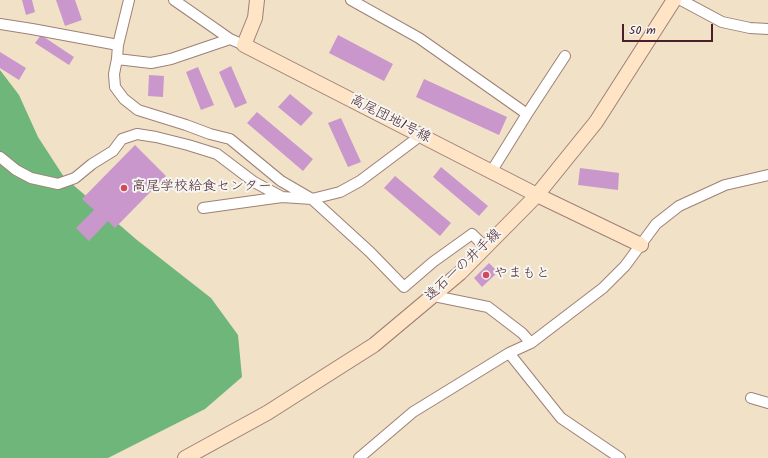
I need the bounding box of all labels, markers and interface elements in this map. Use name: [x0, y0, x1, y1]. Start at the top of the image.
scale bar: [624, 16, 715, 42]
text: 50 m: [629, 21, 656, 40]
street label: 高尾団地1号線: [347, 92, 433, 148]
place label: 高尾学校給食センター: [132, 180, 272, 196]
marker: 高尾学校給食センター: [119, 183, 129, 193]
street label: 遠石一の井手線: [422, 226, 506, 306]
place label: やまもと: [494, 267, 550, 283]
marker: やまもと: [481, 270, 491, 280]

